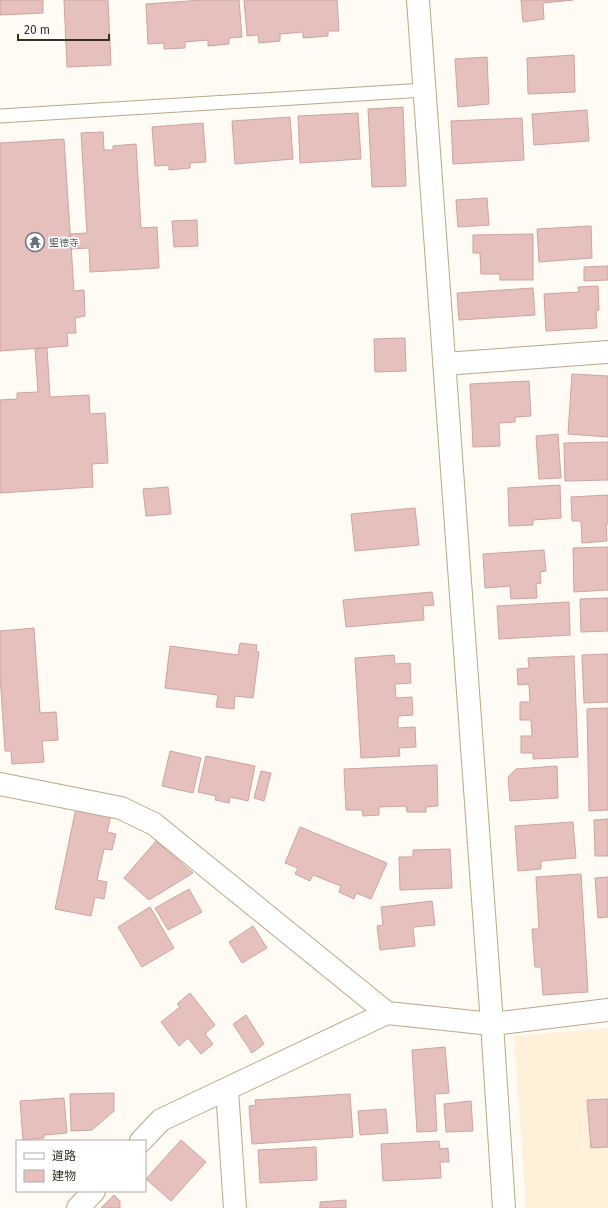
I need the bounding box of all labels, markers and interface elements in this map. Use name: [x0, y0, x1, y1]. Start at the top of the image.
scale bar: [18, 16, 109, 42]
text: 20 m: [24, 23, 50, 37]
temple icon: 聖徳寺: [24, 231, 46, 253]
place label: 聖徳寺: [49, 237, 79, 249]
legend: [16, 1140, 146, 1192]
text: 道路: [52, 1149, 76, 1163]
text: 建物: [52, 1169, 76, 1183]

